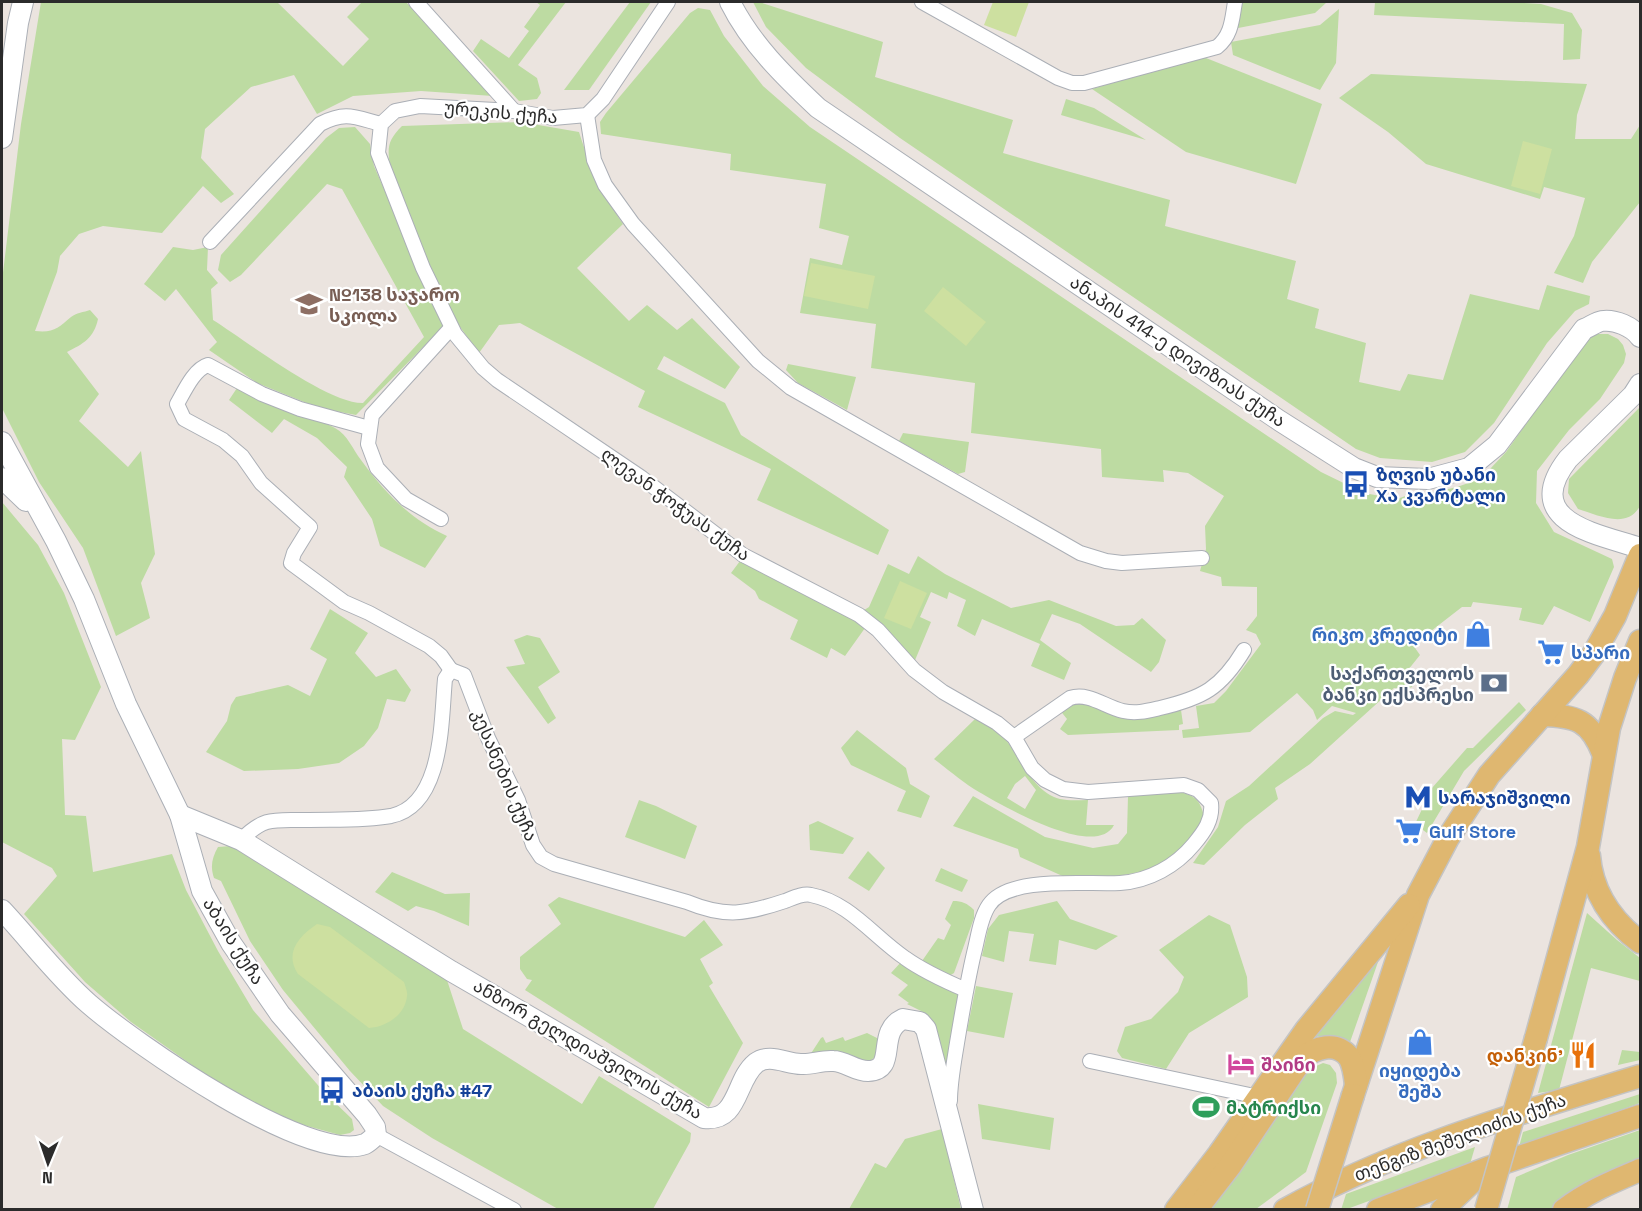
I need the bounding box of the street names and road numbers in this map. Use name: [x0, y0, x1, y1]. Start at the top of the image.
street label: ურეკის ქუჩა: [443, 96, 559, 128]
street label: ანაპის 414-ე დივიზიას ქუჩა: [1066, 270, 1290, 432]
street label: ლევან ჭოჭუას ქუჩა: [597, 442, 755, 566]
street label: კესანების ქუჩა: [467, 705, 543, 845]
street label: აბაის ქუჩა: [198, 893, 270, 989]
street label: ანზორ გელდიაშვილის ქუჩა: [469, 974, 707, 1124]
street label: თენგიზ შეშელიძის ქუჩა: [1351, 1088, 1569, 1186]

